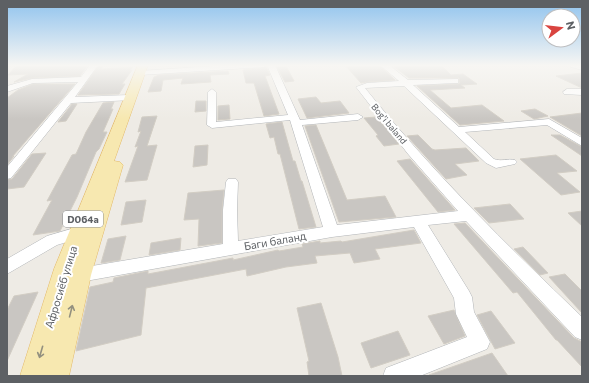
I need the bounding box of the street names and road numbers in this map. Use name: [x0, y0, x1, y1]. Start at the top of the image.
street label: Bog'i baland: [369, 101, 409, 146]
road number: D064a: [63, 211, 103, 227]
street label: Баги баланд: [243, 229, 308, 252]
street label: Афросиёб улица: [42, 244, 79, 330]

